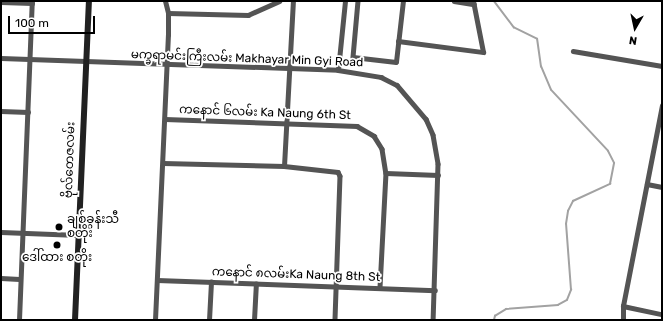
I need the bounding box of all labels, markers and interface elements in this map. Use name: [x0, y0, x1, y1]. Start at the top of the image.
scale bar: [10, 8, 97, 34]
north arrow: [615, 8, 655, 48]
text: 100 m: [15, 16, 49, 30]
text: N: [628, 33, 638, 47]
street label: မက္ခရာမင်းကြီးလမ်း Makhayar Min Gyi Road: [130, 48, 364, 70]
street label: ကနောင် ၆လမ်း Ka Naung 6th St: [179, 103, 351, 123]
street label: ဗိုလ်တေဇလမ်း: [61, 122, 79, 198]
place label: ချစ်ခွန်းသီ စတိုး: [67, 213, 119, 241]
marker: ချစ်ခွန်းသီ စတိုး: [54, 222, 64, 232]
marker: ဒေါ်ထား စတိုး: [52, 240, 62, 250]
place label: ဒေါ်ထား စတိုး: [22, 251, 92, 265]
street label: ကနောင် ၈လမ်းKa Naung 8th St: [212, 265, 380, 285]

